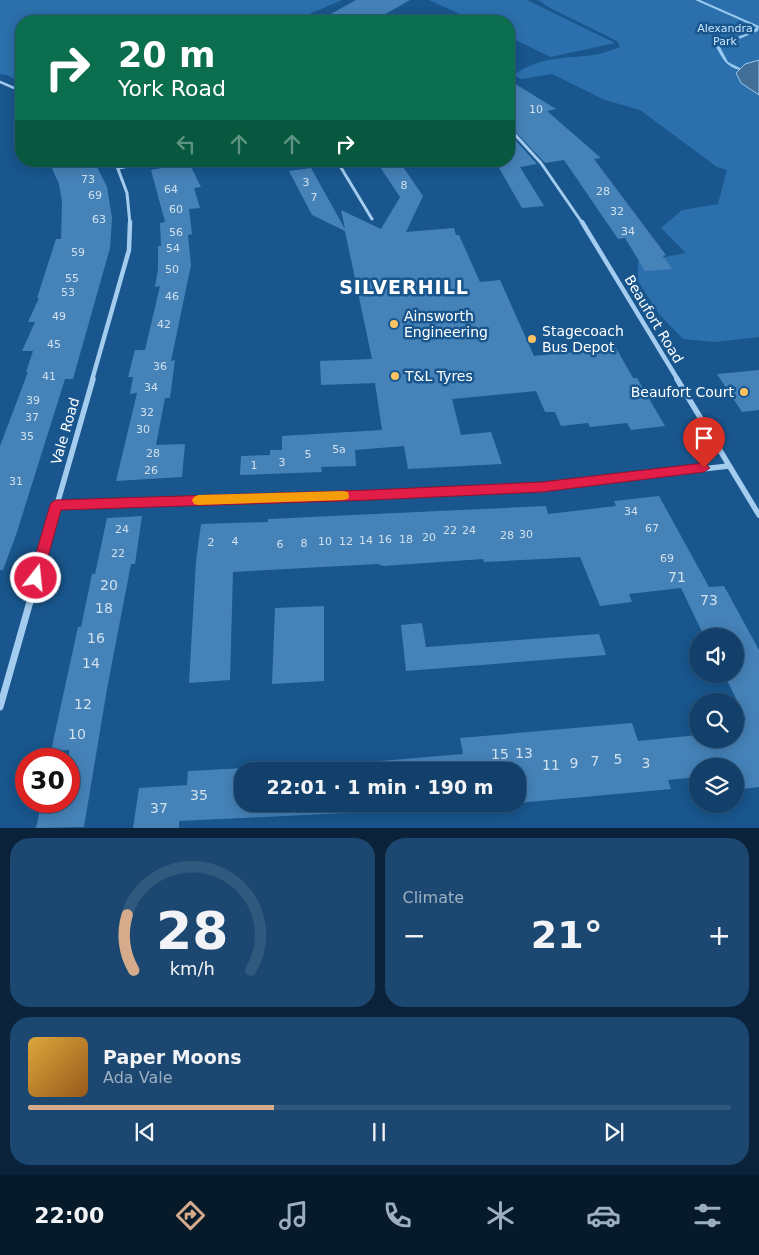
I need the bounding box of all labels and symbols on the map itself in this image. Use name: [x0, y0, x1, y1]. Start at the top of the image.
park label: Alexandra Park: [697, 22, 753, 48]
house number: 10: [529, 103, 543, 116]
house number: 73: [81, 173, 95, 186]
house number: 3: [303, 176, 310, 189]
house number: 8: [401, 179, 408, 192]
house number: 64: [164, 183, 178, 196]
house number: 28: [596, 185, 610, 198]
house number: 69: [88, 189, 102, 202]
house number: 7: [311, 191, 318, 204]
house number: 60: [169, 203, 183, 216]
house number: 32: [610, 205, 624, 218]
house number: 63: [92, 213, 106, 226]
house number: 34: [621, 225, 635, 238]
house number: 56: [169, 226, 183, 239]
house number: 54: [166, 242, 180, 255]
house number: 59: [71, 246, 85, 259]
house number: 50: [165, 263, 179, 276]
house number: 55: [65, 272, 79, 285]
street label: Beaufort Road: [621, 272, 687, 366]
district label: SILVERHILL: [339, 276, 469, 298]
house number: 53: [61, 286, 75, 299]
house number: 46: [165, 290, 179, 303]
place label: Ainsworth Engineering: [404, 308, 488, 340]
house number: 49: [52, 310, 66, 323]
house number: 42: [157, 318, 171, 331]
marker: Ainsworth Engineering: [388, 318, 400, 330]
place label: Stagecoach Bus Depot: [542, 323, 624, 355]
marker: Stagecoach Bus Depot: [526, 333, 538, 345]
house number: 45: [47, 338, 61, 351]
house number: 36: [153, 360, 167, 373]
place label: T&L Tyres: [404, 368, 473, 384]
house number: 41: [42, 370, 56, 383]
marker: T&L Tyres: [389, 370, 401, 382]
house number: 34: [144, 381, 158, 394]
place label: Beaufort Court: [631, 384, 735, 400]
marker: Beaufort Court: [738, 386, 750, 398]
house number: 39: [26, 394, 40, 407]
street label: Vale Road: [48, 396, 82, 466]
house number: 32: [140, 406, 154, 419]
house number: 37: [25, 411, 39, 424]
pin: [683, 417, 725, 468]
house number: 30: [136, 423, 150, 436]
house number: 35: [20, 430, 34, 443]
house number: 5a: [332, 443, 346, 456]
house number: 28: [146, 447, 160, 460]
house number: 5: [305, 448, 312, 461]
house number: 3: [279, 456, 286, 469]
house number: 1: [251, 459, 258, 472]
house number: 26: [144, 464, 158, 477]
house number: 31: [9, 475, 23, 488]
house number: 34: [624, 505, 638, 518]
house number: 67: [645, 522, 659, 535]
house number: 24: [115, 523, 129, 536]
house number: 22: [443, 524, 457, 537]
house number: 24: [462, 524, 476, 537]
house number: 30: [519, 528, 533, 541]
house number: 28: [500, 529, 514, 542]
house number: 20: [422, 531, 436, 544]
house number: 16: [378, 533, 392, 546]
house number: 18: [399, 533, 413, 546]
house number: 14: [359, 534, 373, 547]
house number: 4: [232, 535, 239, 548]
house number: 10: [318, 535, 332, 548]
house number: 12: [339, 535, 353, 548]
house number: 2: [208, 536, 215, 549]
house number: 8: [301, 537, 308, 550]
house number: 6: [277, 538, 284, 551]
house number: 22: [111, 547, 125, 560]
position arrow: [9, 551, 61, 603]
house number: 69: [660, 552, 674, 565]
house number: 71: [668, 569, 686, 585]
house number: 20: [100, 577, 118, 593]
house number: 73: [700, 592, 718, 608]
house number: 18: [95, 600, 113, 616]
house number: 16: [87, 630, 105, 646]
house number: 14: [82, 655, 100, 671]
house number: 12: [74, 696, 92, 712]
house number: 10: [68, 726, 86, 742]
house number: 13: [515, 745, 533, 761]
house number: 15: [491, 746, 509, 762]
speed limit sign: 30: [15, 748, 80, 813]
house number: 5: [614, 751, 622, 767]
house number: 7: [591, 753, 599, 769]
house number: 9: [570, 755, 578, 771]
house number: 3: [642, 755, 650, 771]
house number: 11: [542, 757, 560, 773]
house number: 35: [190, 787, 208, 803]
house number: 37: [150, 800, 168, 816]

